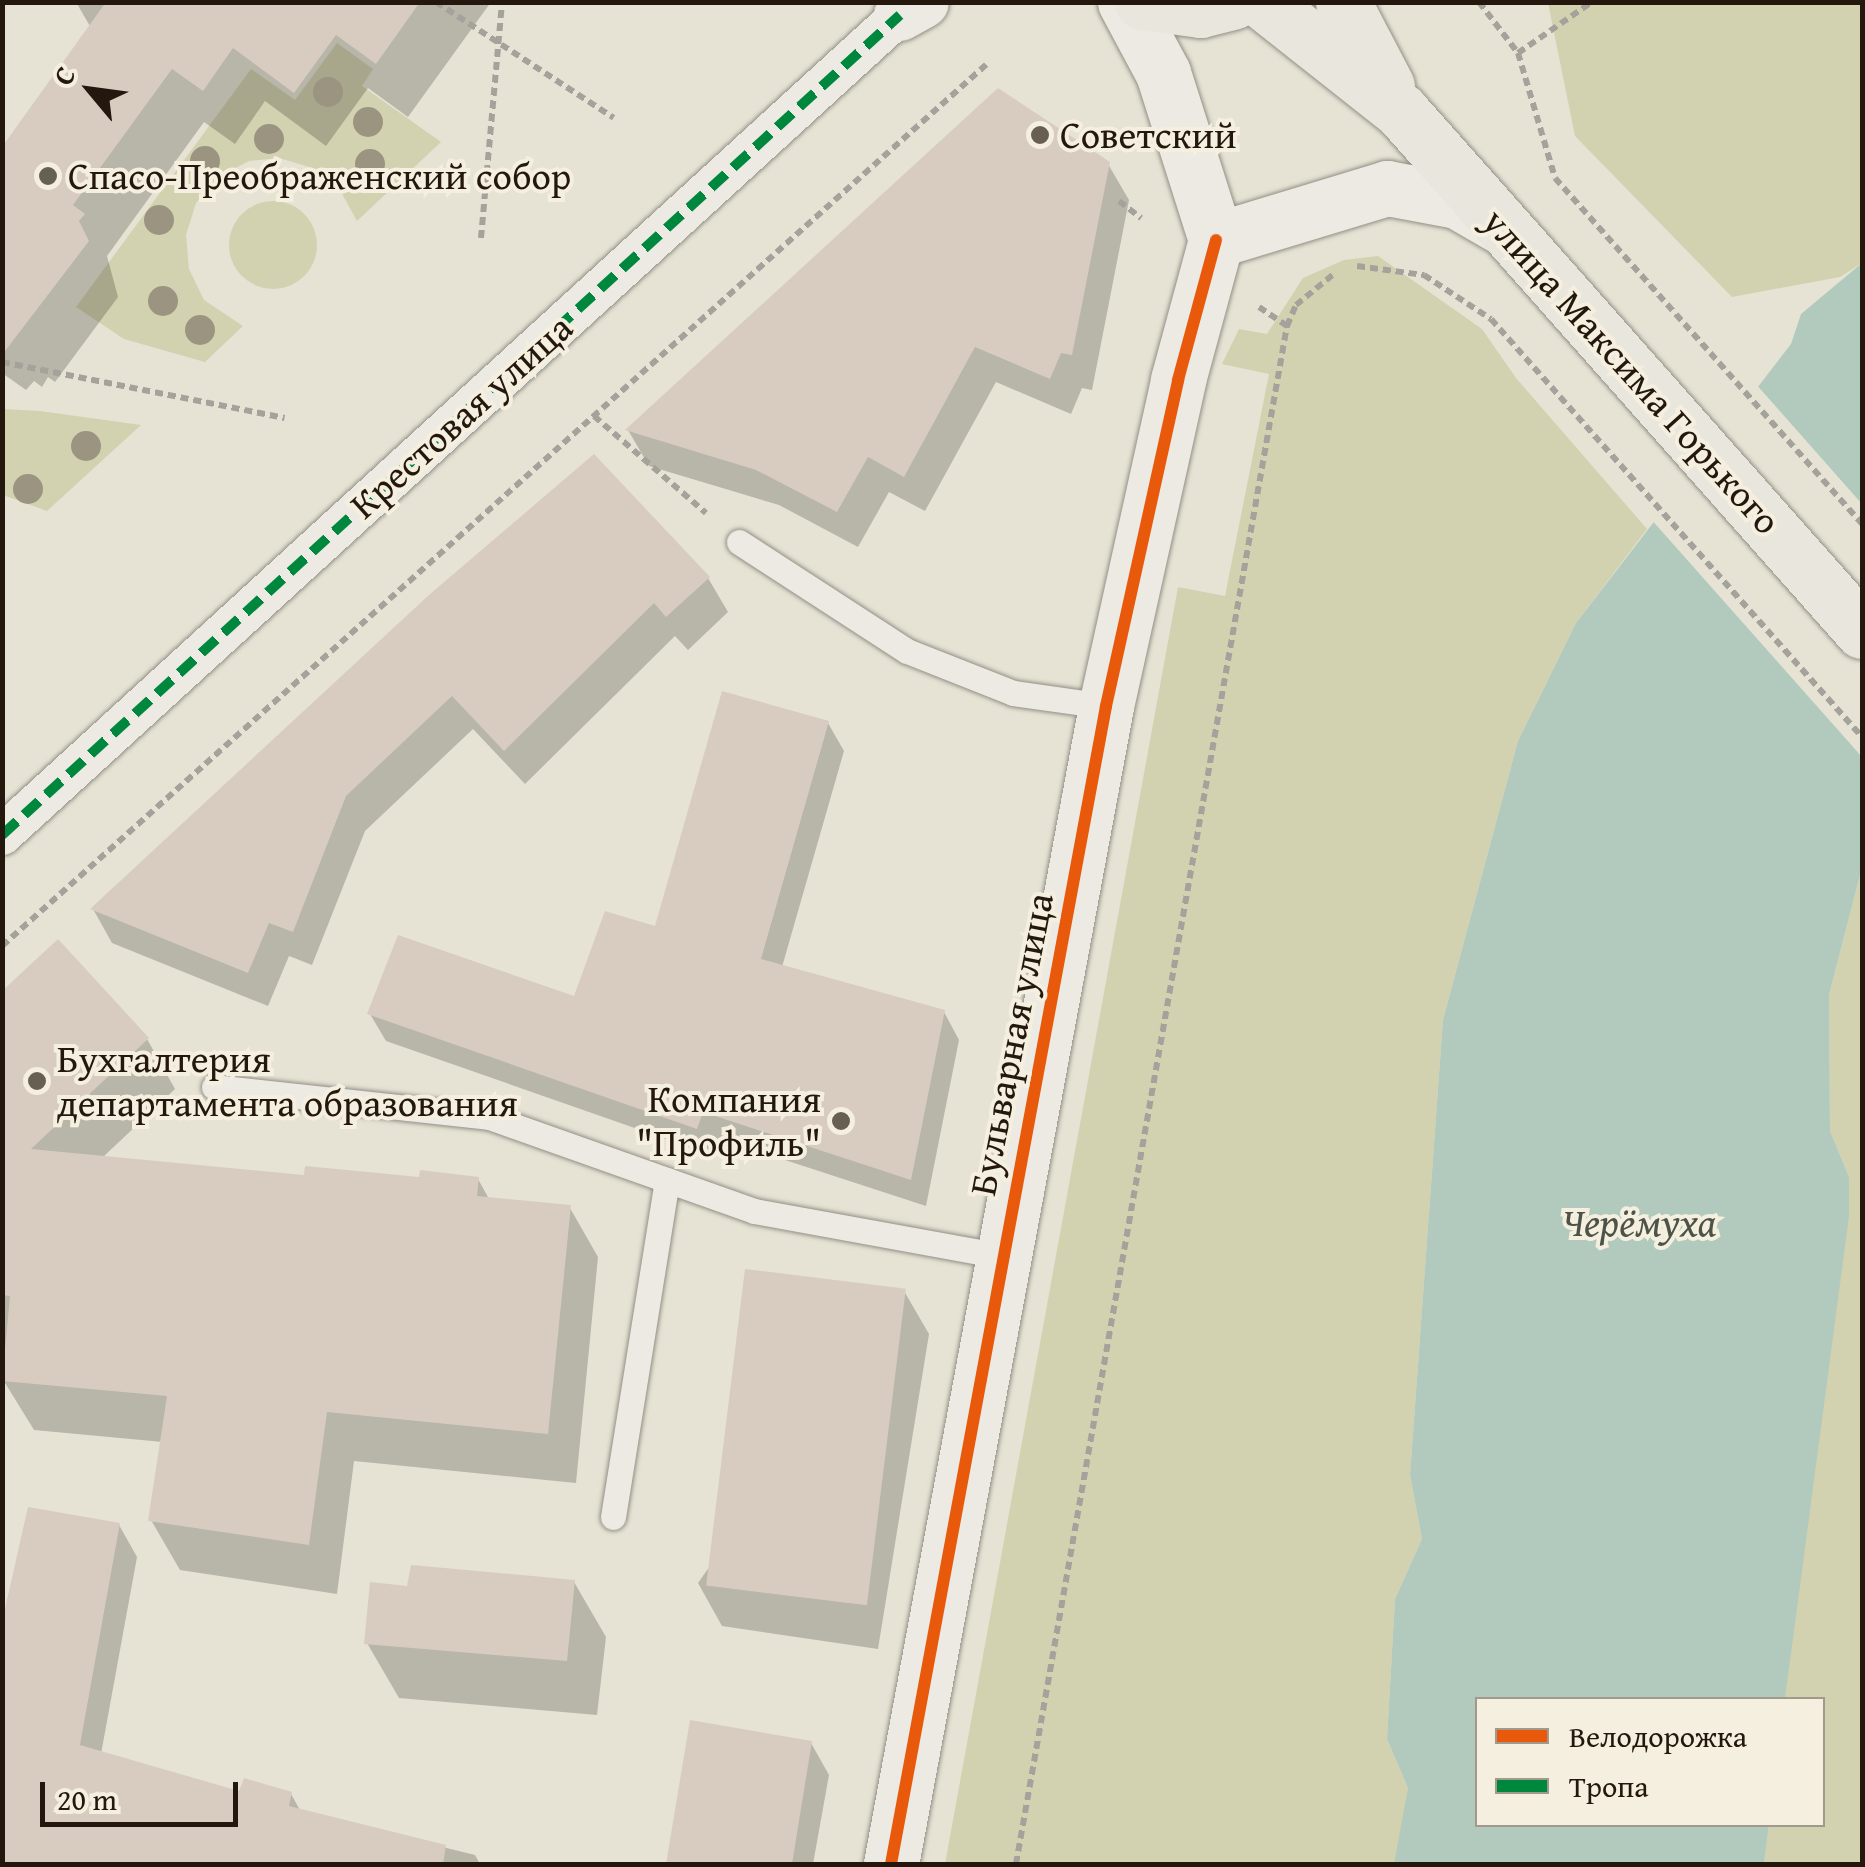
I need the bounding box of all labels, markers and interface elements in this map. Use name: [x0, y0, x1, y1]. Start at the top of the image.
north arrow: [40, 40, 140, 140]
text: С: [42, 58, 85, 92]
place label: Советский: [1060, 112, 1237, 158]
marker: Советский: [1029, 124, 1051, 146]
place label: Спасо-Преображенский собор: [68, 153, 571, 199]
marker: Спасо-Преображенский собор: [37, 165, 59, 187]
street label: улица Максима Горького: [1474, 199, 1790, 543]
street label: Крестовая улица: [341, 304, 581, 528]
street label: Бульварная улица: [959, 889, 1063, 1199]
place label: Бухгалтерия департамента образования: [57, 1036, 518, 1126]
marker: Бухгалтерия департамента образования: [26, 1070, 48, 1092]
place label: Компания "Профиль": [636, 1076, 821, 1166]
marker: Компания "Профиль": [830, 1110, 852, 1132]
water label: Черёмуха: [1562, 1198, 1716, 1246]
legend: [1475, 1697, 1825, 1827]
text: Велодорожка: [1569, 1714, 1747, 1758]
scale bar: [45, 1762, 242, 1824]
text: Тропа: [1569, 1764, 1649, 1808]
text: 20 m: [57, 1777, 117, 1821]

